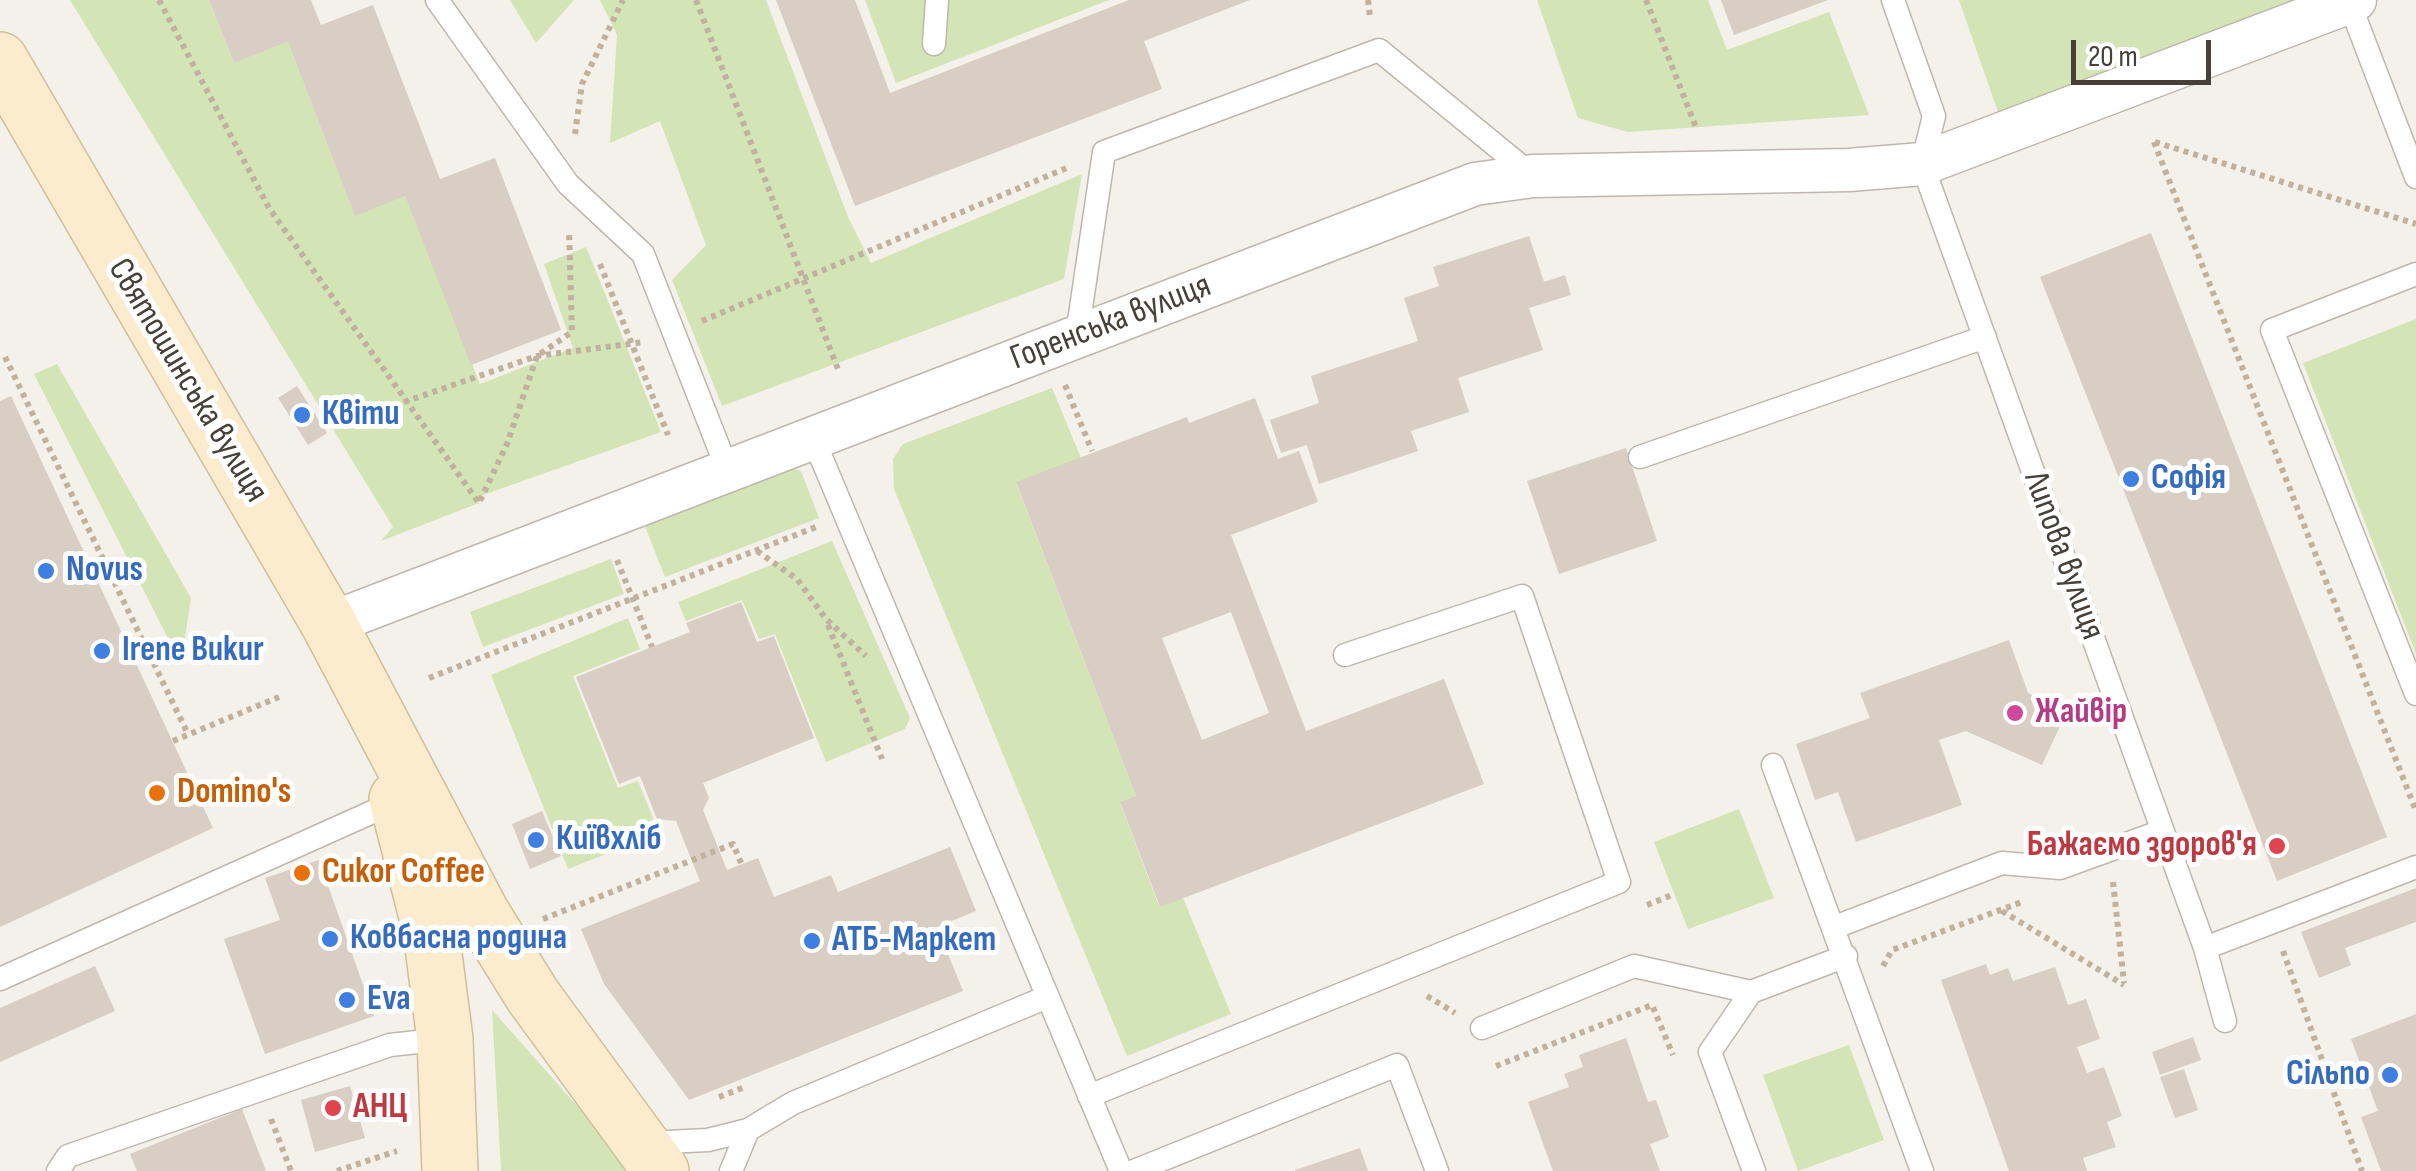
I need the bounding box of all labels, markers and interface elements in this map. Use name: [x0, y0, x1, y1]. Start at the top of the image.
scale bar: [2076, 20, 2216, 82]
text: 20 m: [2088, 39, 2138, 75]
street label: Святошинська вулиця: [98, 252, 276, 510]
street label: Горенська вулиця: [1005, 266, 1217, 380]
place label: Квіти: [322, 394, 400, 436]
marker: Квіти: [291, 404, 313, 426]
place label: Софія: [2151, 458, 2226, 500]
street label: Липова вулиця: [2013, 466, 2113, 646]
marker: Софія: [2120, 468, 2142, 490]
place label: Novus: [66, 550, 143, 592]
marker: Novus: [35, 560, 57, 582]
place label: Irene Bukur: [122, 630, 264, 672]
marker: Irene Bukur: [91, 640, 113, 662]
place label: Жайвір: [2035, 692, 2127, 734]
marker: Жайвір: [2004, 702, 2026, 724]
place label: Domino's: [177, 772, 291, 814]
marker: Domino's: [146, 782, 168, 804]
place label: Київхліб: [556, 819, 661, 861]
place label: Бажаємо здоров'я: [2027, 825, 2257, 867]
marker: Київхліб: [525, 829, 547, 851]
marker: Бажаємо здоров'я: [2266, 835, 2288, 857]
place label: Cukor Coffee: [322, 852, 485, 894]
marker: Cukor Coffee: [291, 862, 313, 884]
place label: Ковбасна родина: [350, 918, 567, 960]
place label: АТБ-Маркет: [832, 920, 996, 962]
marker: Ковбасна родина: [319, 928, 341, 950]
marker: АТБ-Маркет: [801, 930, 823, 952]
place label: Eva: [367, 979, 411, 1021]
marker: Eva: [336, 989, 358, 1011]
place label: Сільпо: [2286, 1054, 2370, 1096]
marker: Сільпо: [2379, 1064, 2401, 1086]
place label: АНЦ: [353, 1087, 407, 1129]
marker: АНЦ: [322, 1097, 344, 1119]

